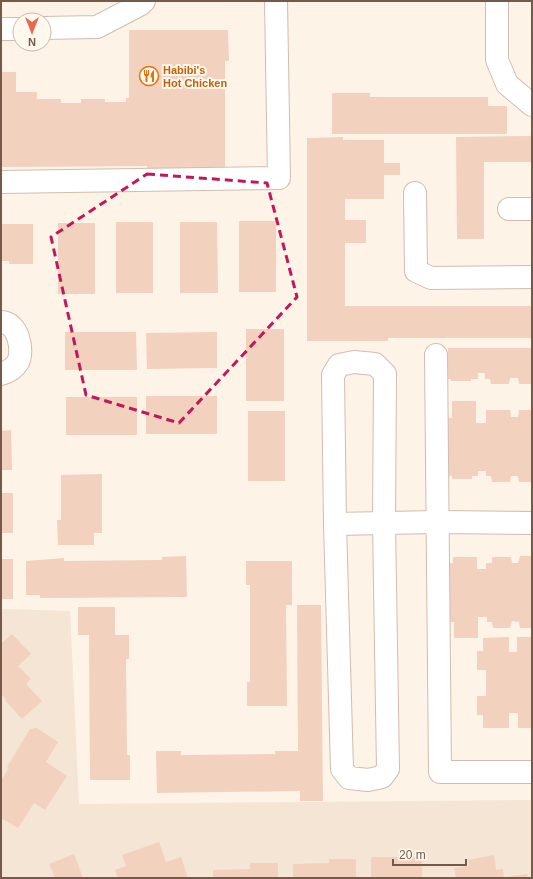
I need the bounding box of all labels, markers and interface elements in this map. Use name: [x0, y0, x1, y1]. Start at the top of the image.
north arrow: [12, 12, 52, 52]
text: N: [28, 36, 36, 48]
place label: Habibi's Hot Chicken: [163, 64, 227, 89]
restaurant icon: Habibi's Hot Chicken: [138, 65, 160, 87]
scale bar: [393, 841, 466, 867]
text: 20 m: [399, 848, 426, 862]

